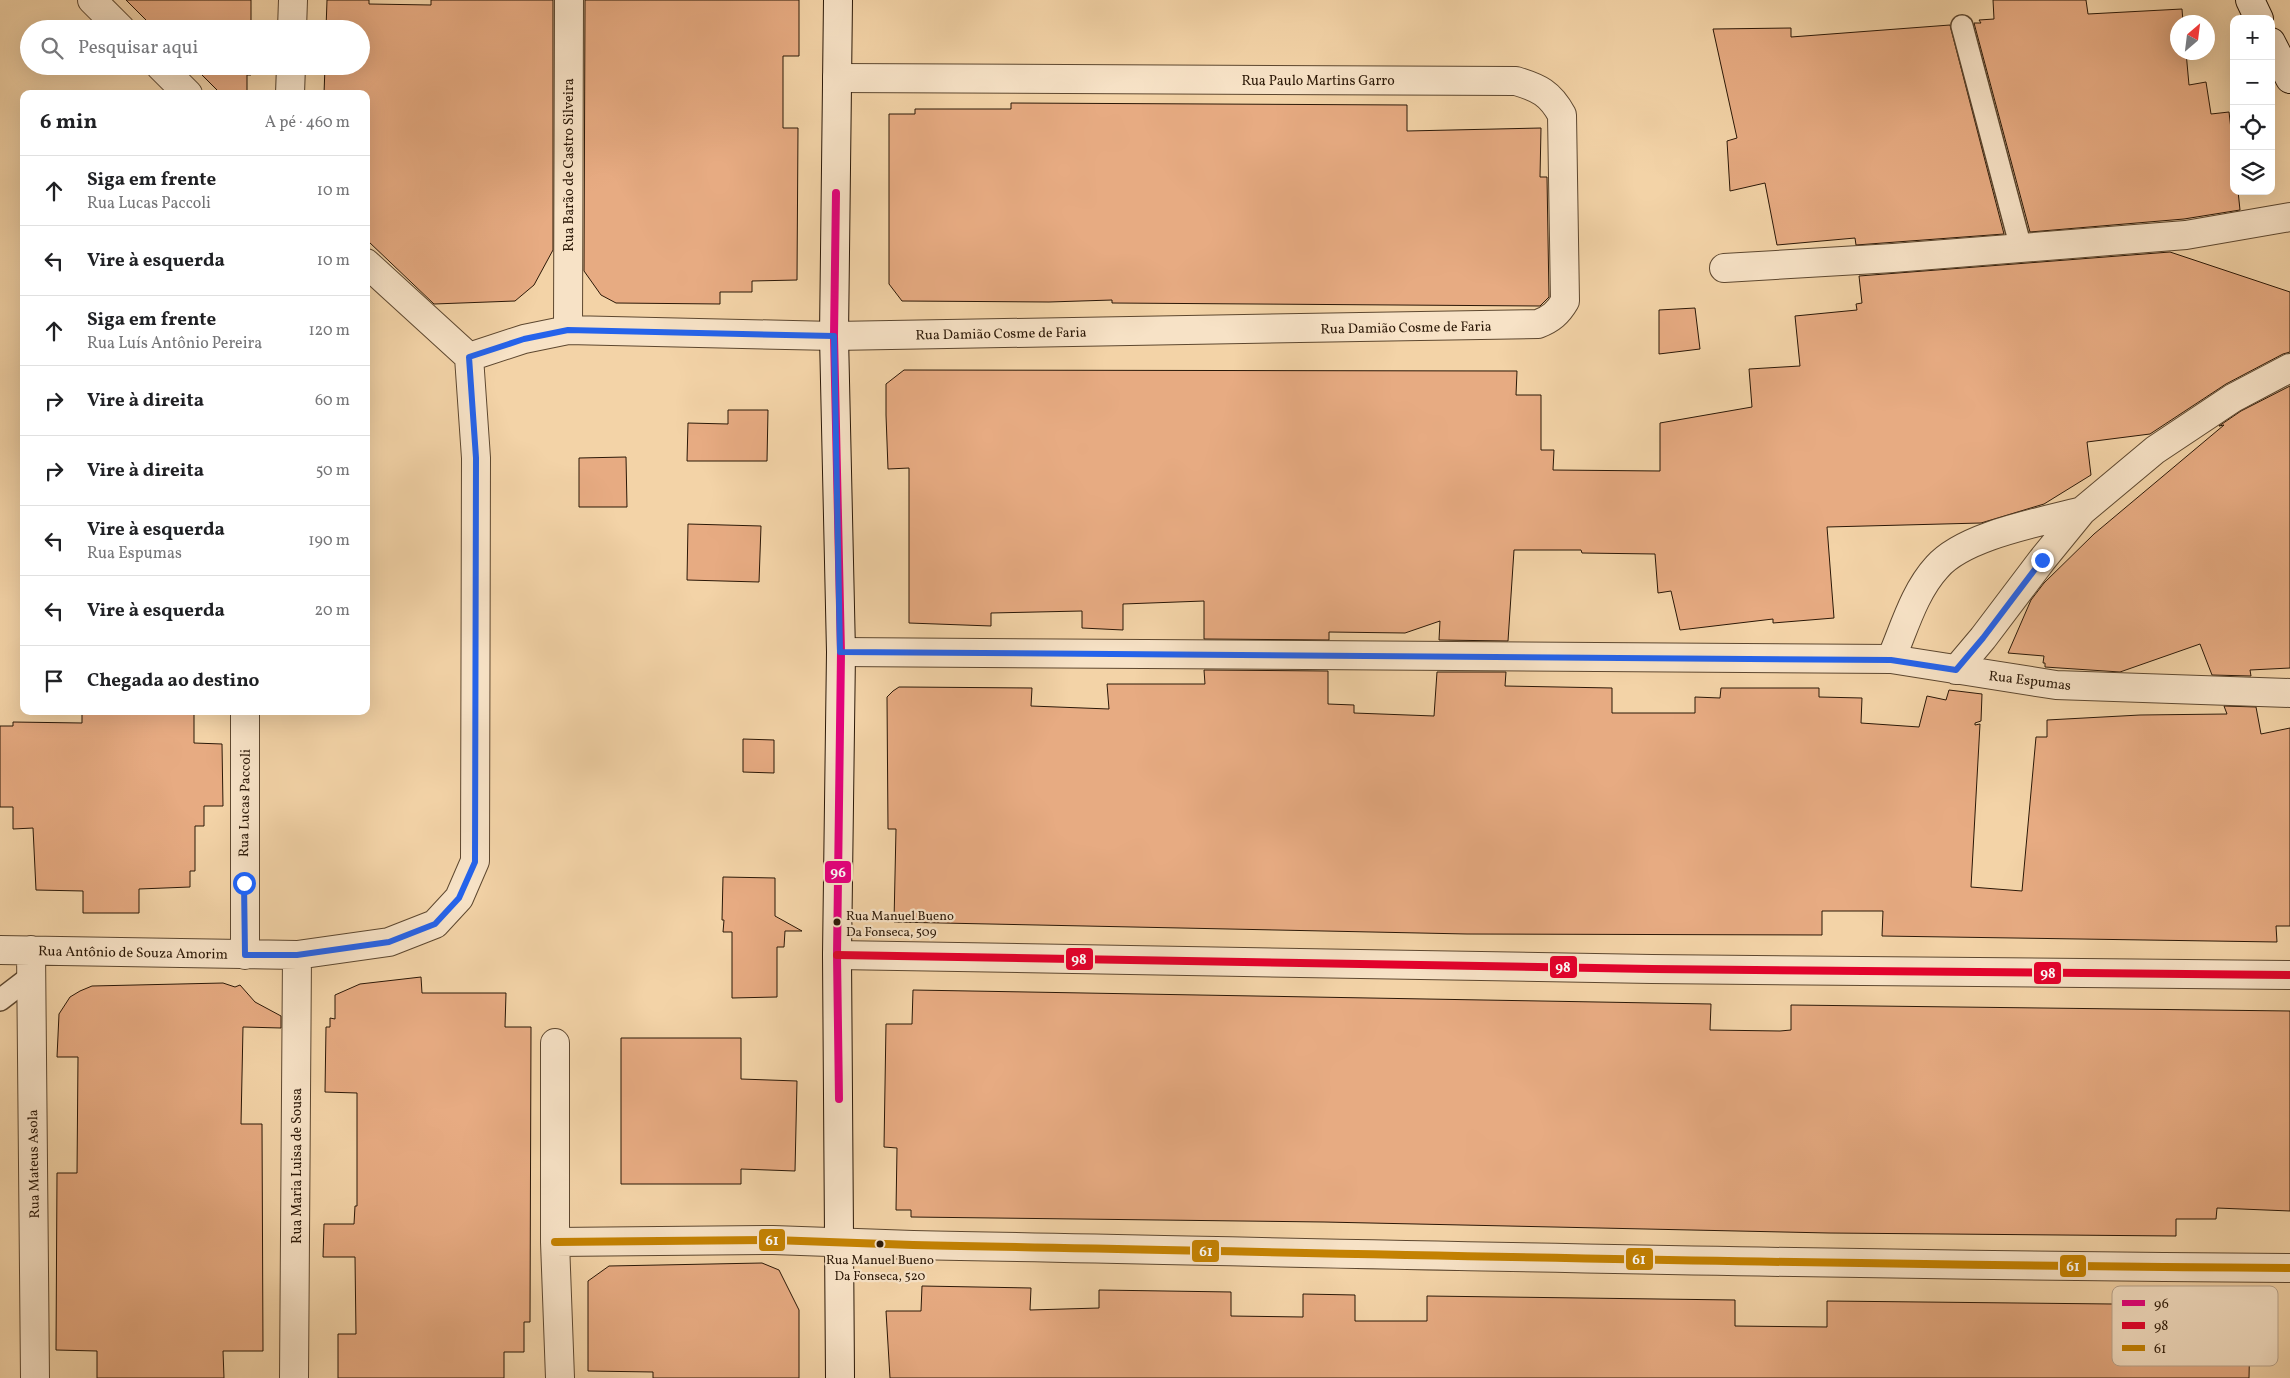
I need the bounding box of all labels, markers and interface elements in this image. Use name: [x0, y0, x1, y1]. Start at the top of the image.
north arrow: [2170, 15, 2215, 60]
map controls: [2230, 15, 2275, 195]
button: +: [2230, 15, 2275, 60]
search box: [20, 20, 370, 75]
icon: search: [38, 34, 66, 62]
text: Pesquisar aqui: [78, 35, 198, 61]
button: −: [2230, 60, 2275, 105]
street label: Rua Paulo Martins Garro: [1241, 72, 1395, 91]
street label: Rua Barão de Castro Silveira: [560, 78, 579, 252]
button: locate: [2230, 105, 2275, 150]
text: 6 min: [40, 108, 97, 137]
text: A pé · 460 m: [265, 112, 350, 134]
button: layers: [2230, 150, 2275, 195]
text: Siga em frente: [87, 167, 216, 193]
icon: ahead: [40, 177, 68, 205]
text: 10 m: [317, 180, 350, 202]
text: Rua Lucas Paccoli: [87, 193, 211, 215]
icon: left: [40, 247, 68, 275]
text: Vire à esquerda: [87, 248, 225, 274]
text: 10 m: [317, 250, 350, 272]
text: Siga em frente: [87, 307, 216, 333]
icon: ahead: [40, 317, 68, 345]
street label: Rua Damião Cosme de Faria: [1320, 318, 1492, 339]
text: 120 m: [308, 320, 350, 342]
street label: Rua Damião Cosme de Faria: [915, 324, 1087, 345]
text: Rua Luís Antônio Pereira: [87, 333, 262, 355]
icon: right: [40, 387, 68, 415]
text: Vire à direita: [87, 388, 204, 414]
text: 60 m: [315, 390, 350, 412]
icon: right: [40, 457, 68, 485]
text: Vire à direita: [87, 458, 204, 484]
text: 50 m: [316, 460, 350, 482]
text: Vire à esquerda: [87, 517, 225, 543]
icon: left: [40, 527, 68, 555]
text: 190 m: [308, 530, 350, 552]
text: Rua Espumas: [87, 543, 182, 565]
route end: [2031, 549, 2054, 572]
icon: left: [40, 597, 68, 625]
text: Vire à esquerda: [87, 598, 225, 624]
text: 20 m: [315, 600, 350, 622]
icon: arrive: [40, 667, 68, 695]
street label: Rua Espumas: [1988, 667, 2072, 696]
text: Chegada ao destino: [87, 668, 259, 694]
street label: Rua Lucas Paccoli: [235, 749, 256, 857]
line badge: 96: [824, 860, 852, 884]
text: 96: [830, 864, 846, 883]
route start: [233, 872, 256, 895]
place label: Rua Manuel Bueno Da Fonseca, 509: [846, 908, 954, 942]
marker: Rua Manuel Bueno Da Fonseca, 509: [832, 917, 842, 927]
street label: Rua Antônio de Souza Amorim: [38, 942, 228, 965]
line badge: 98: [1065, 947, 1094, 971]
text: 98: [1071, 951, 1087, 970]
line badge: 98: [1549, 955, 1578, 979]
text: 98: [1555, 959, 1571, 978]
line badge: 98: [2033, 961, 2062, 985]
text: 98: [2040, 965, 2056, 984]
street label: Rua Maria Luisa de Sousa: [288, 1088, 307, 1244]
street label: Rua Mateus Asola: [24, 1109, 45, 1219]
line badge: 61: [758, 1228, 786, 1252]
text: 61: [765, 1232, 779, 1251]
marker: Rua Manuel Bueno Da Fonseca, 520: [875, 1239, 885, 1249]
line badge: 61: [1191, 1239, 1220, 1263]
text: 61: [1199, 1243, 1213, 1262]
line badge: 61: [1625, 1247, 1654, 1271]
text: 61: [1632, 1251, 1646, 1270]
place label: Rua Manuel Bueno Da Fonseca, 520: [826, 1252, 934, 1286]
line badge: 61: [2059, 1254, 2087, 1278]
text: 61: [2066, 1258, 2080, 1277]
legend: [2112, 1286, 2278, 1366]
text: 96: [2154, 1295, 2169, 1314]
text: 98: [2154, 1317, 2168, 1336]
text: 61: [2154, 1340, 2167, 1359]

